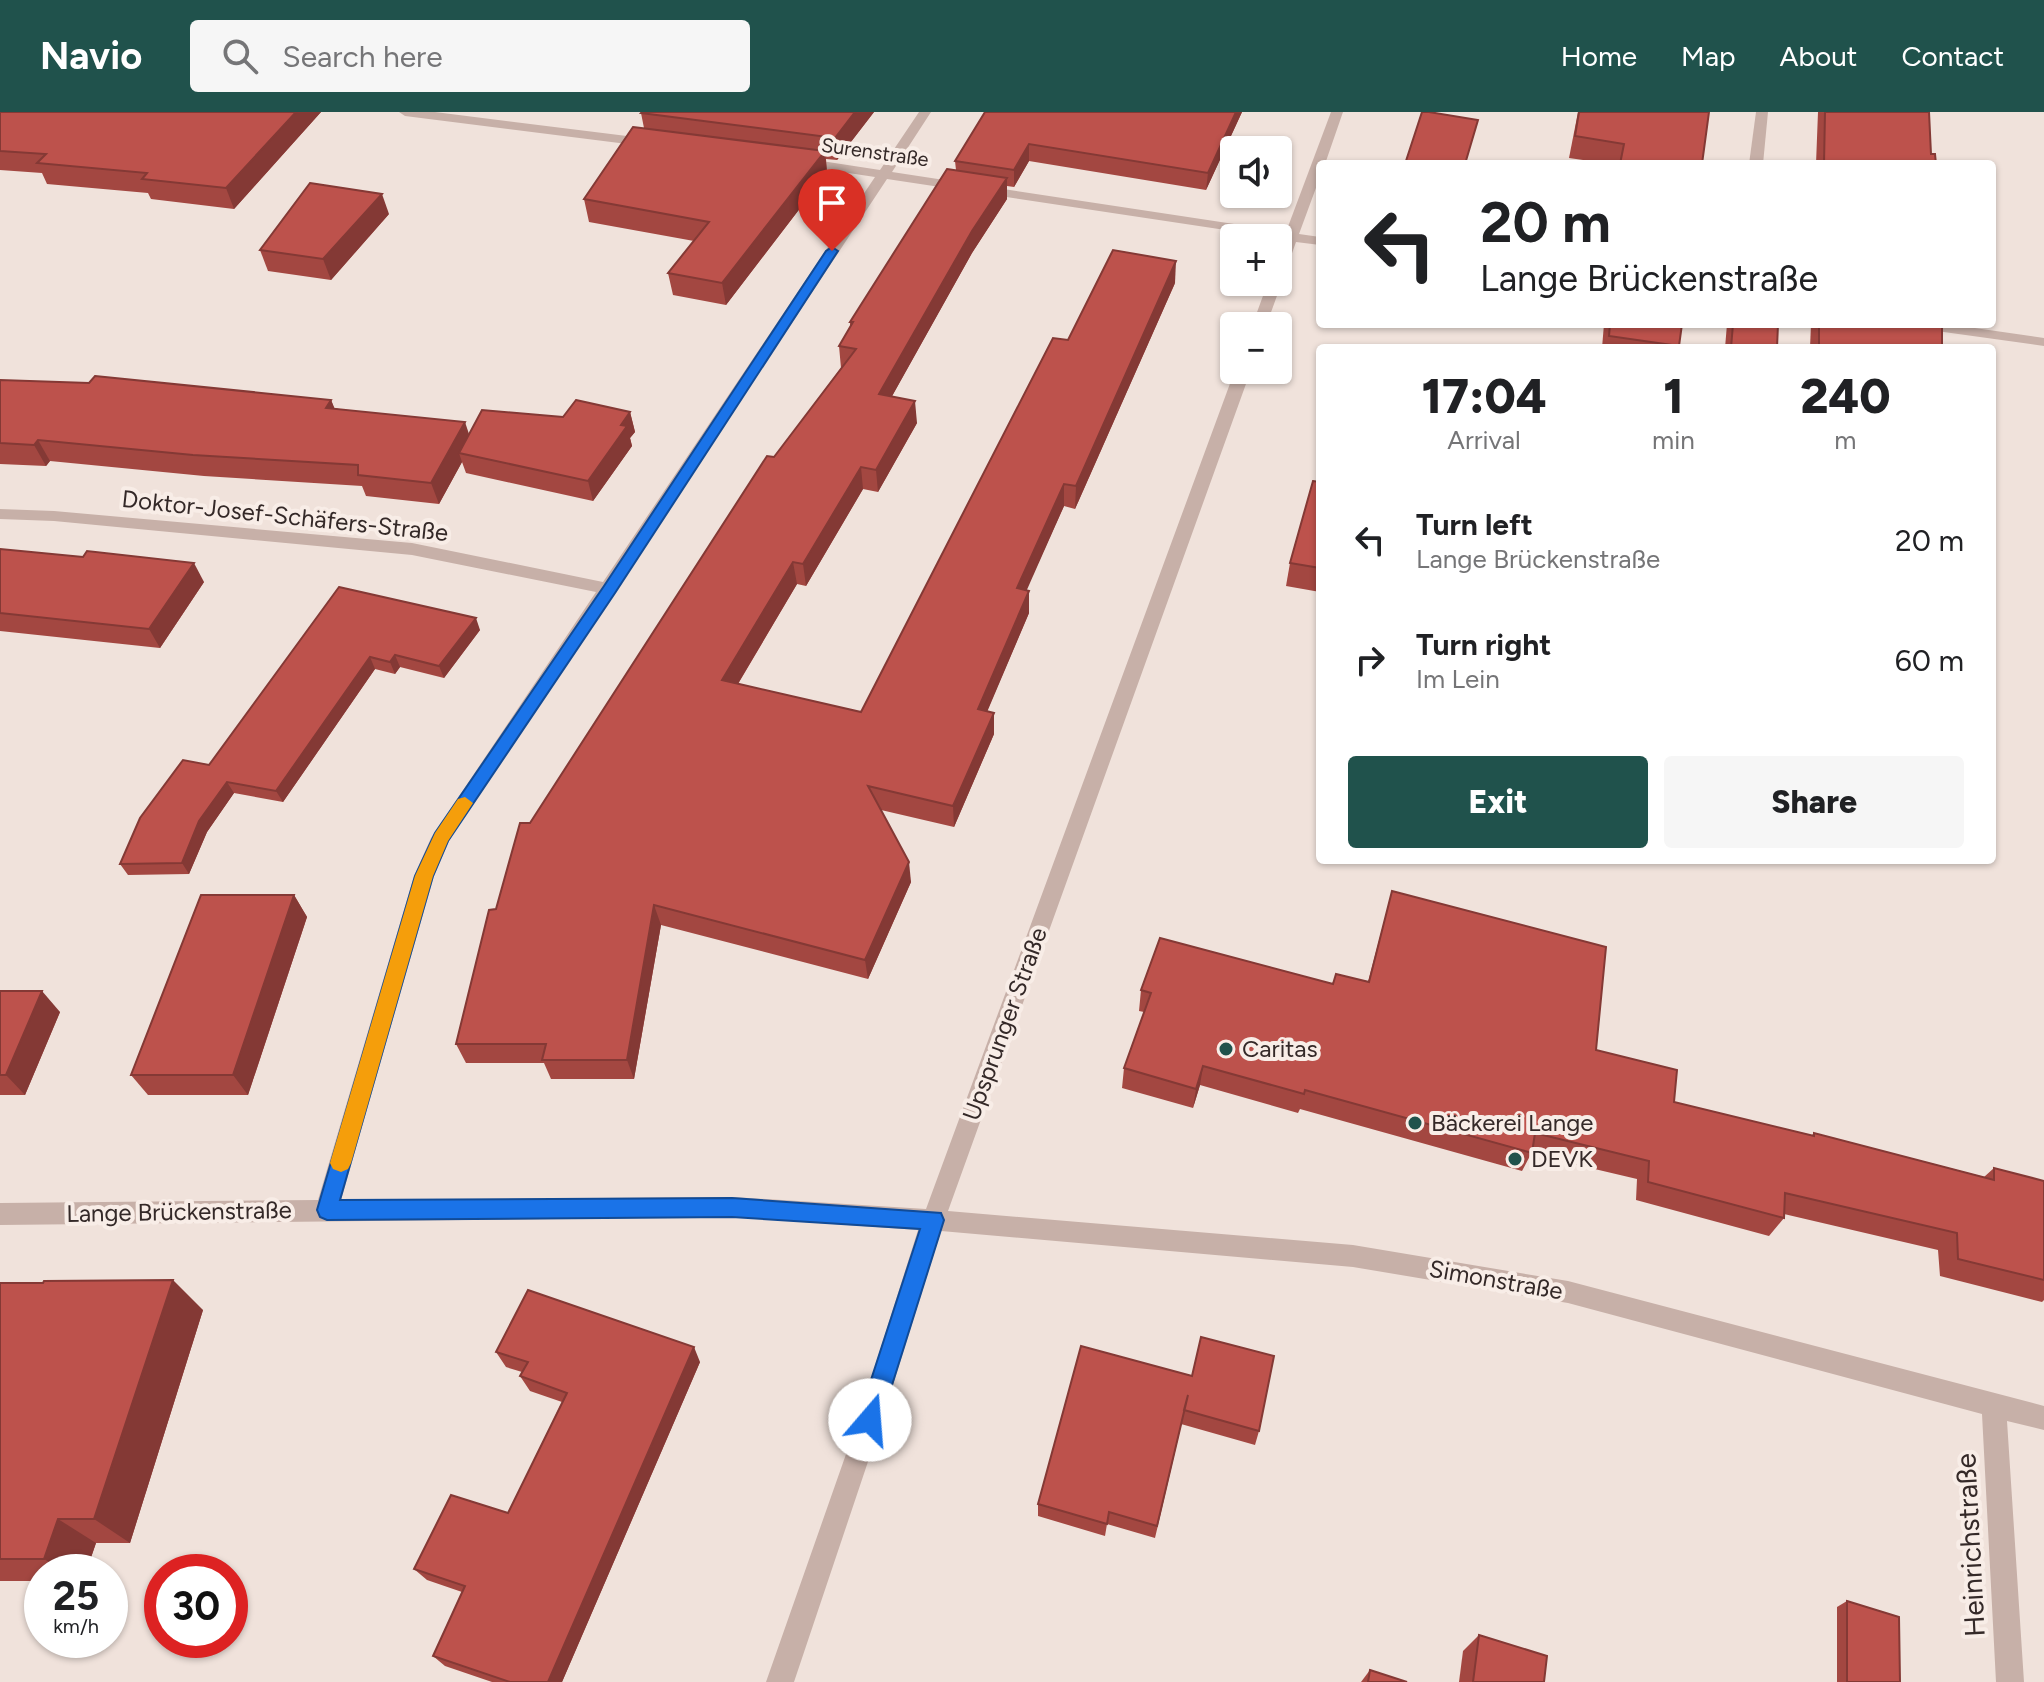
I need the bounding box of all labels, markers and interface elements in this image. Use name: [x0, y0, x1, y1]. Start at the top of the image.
search box: [190, 20, 750, 92]
text: Navio: [40, 33, 142, 79]
icon: search: [218, 34, 262, 78]
text: Search here: [282, 38, 443, 75]
text: Home: [1561, 39, 1637, 73]
text: Map: [1681, 39, 1736, 73]
text: About: [1780, 39, 1857, 73]
text: Contact: [1901, 39, 2004, 73]
street label: Surenstraße: [820, 133, 930, 171]
map controls: [1220, 136, 1292, 384]
button: sound: [1220, 136, 1292, 208]
pin: [798, 169, 866, 251]
icon: arrive: [810, 181, 854, 225]
text: 20 m: [1480, 189, 1611, 256]
icon: left: [1348, 192, 1452, 296]
button: +: [1220, 224, 1292, 296]
text: Lange Brückenstraße: [1480, 257, 1818, 300]
button: −: [1220, 312, 1292, 384]
text: 17:04: [1422, 367, 1547, 425]
text: 1: [1663, 367, 1684, 425]
text: 240: [1800, 367, 1890, 425]
text: Arrival: [1447, 424, 1521, 456]
text: min: [1652, 424, 1695, 456]
text: m: [1834, 424, 1856, 456]
street label: Doktor-Josef-Schäfers-Straße: [120, 484, 450, 547]
text: Turn left: [1416, 506, 1533, 543]
icon: left: [1348, 518, 1392, 562]
text: 20 m: [1895, 522, 1964, 559]
text: Lange Brückenstraße: [1416, 543, 1660, 575]
text: Turn right: [1416, 626, 1551, 663]
icon: right: [1348, 638, 1392, 682]
text: 60 m: [1895, 642, 1964, 679]
text: Im Lein: [1416, 663, 1500, 695]
button: Exit: [1348, 756, 1648, 848]
button: Share: [1664, 756, 1964, 848]
street label: Upsprunger Straße: [956, 923, 1053, 1124]
place label: Caritas: [1242, 1034, 1318, 1063]
marker: Caritas: [1217, 1040, 1235, 1058]
place label: Bäckerei Lange: [1431, 1108, 1593, 1137]
marker: Bäckerei Lange: [1406, 1114, 1424, 1132]
place label: DEVK: [1531, 1144, 1593, 1173]
marker: DEVK: [1506, 1150, 1524, 1168]
street label: Lange Brückenstraße: [66, 1195, 292, 1228]
street label: Simonstraße: [1427, 1253, 1565, 1306]
position arrow: [828, 1378, 912, 1462]
street label: Heinrichstraße: [1948, 1452, 1992, 1638]
speed limit sign: 30: [144, 1554, 248, 1658]
text: 25: [53, 1572, 99, 1620]
text: km/h: [53, 1614, 99, 1638]

